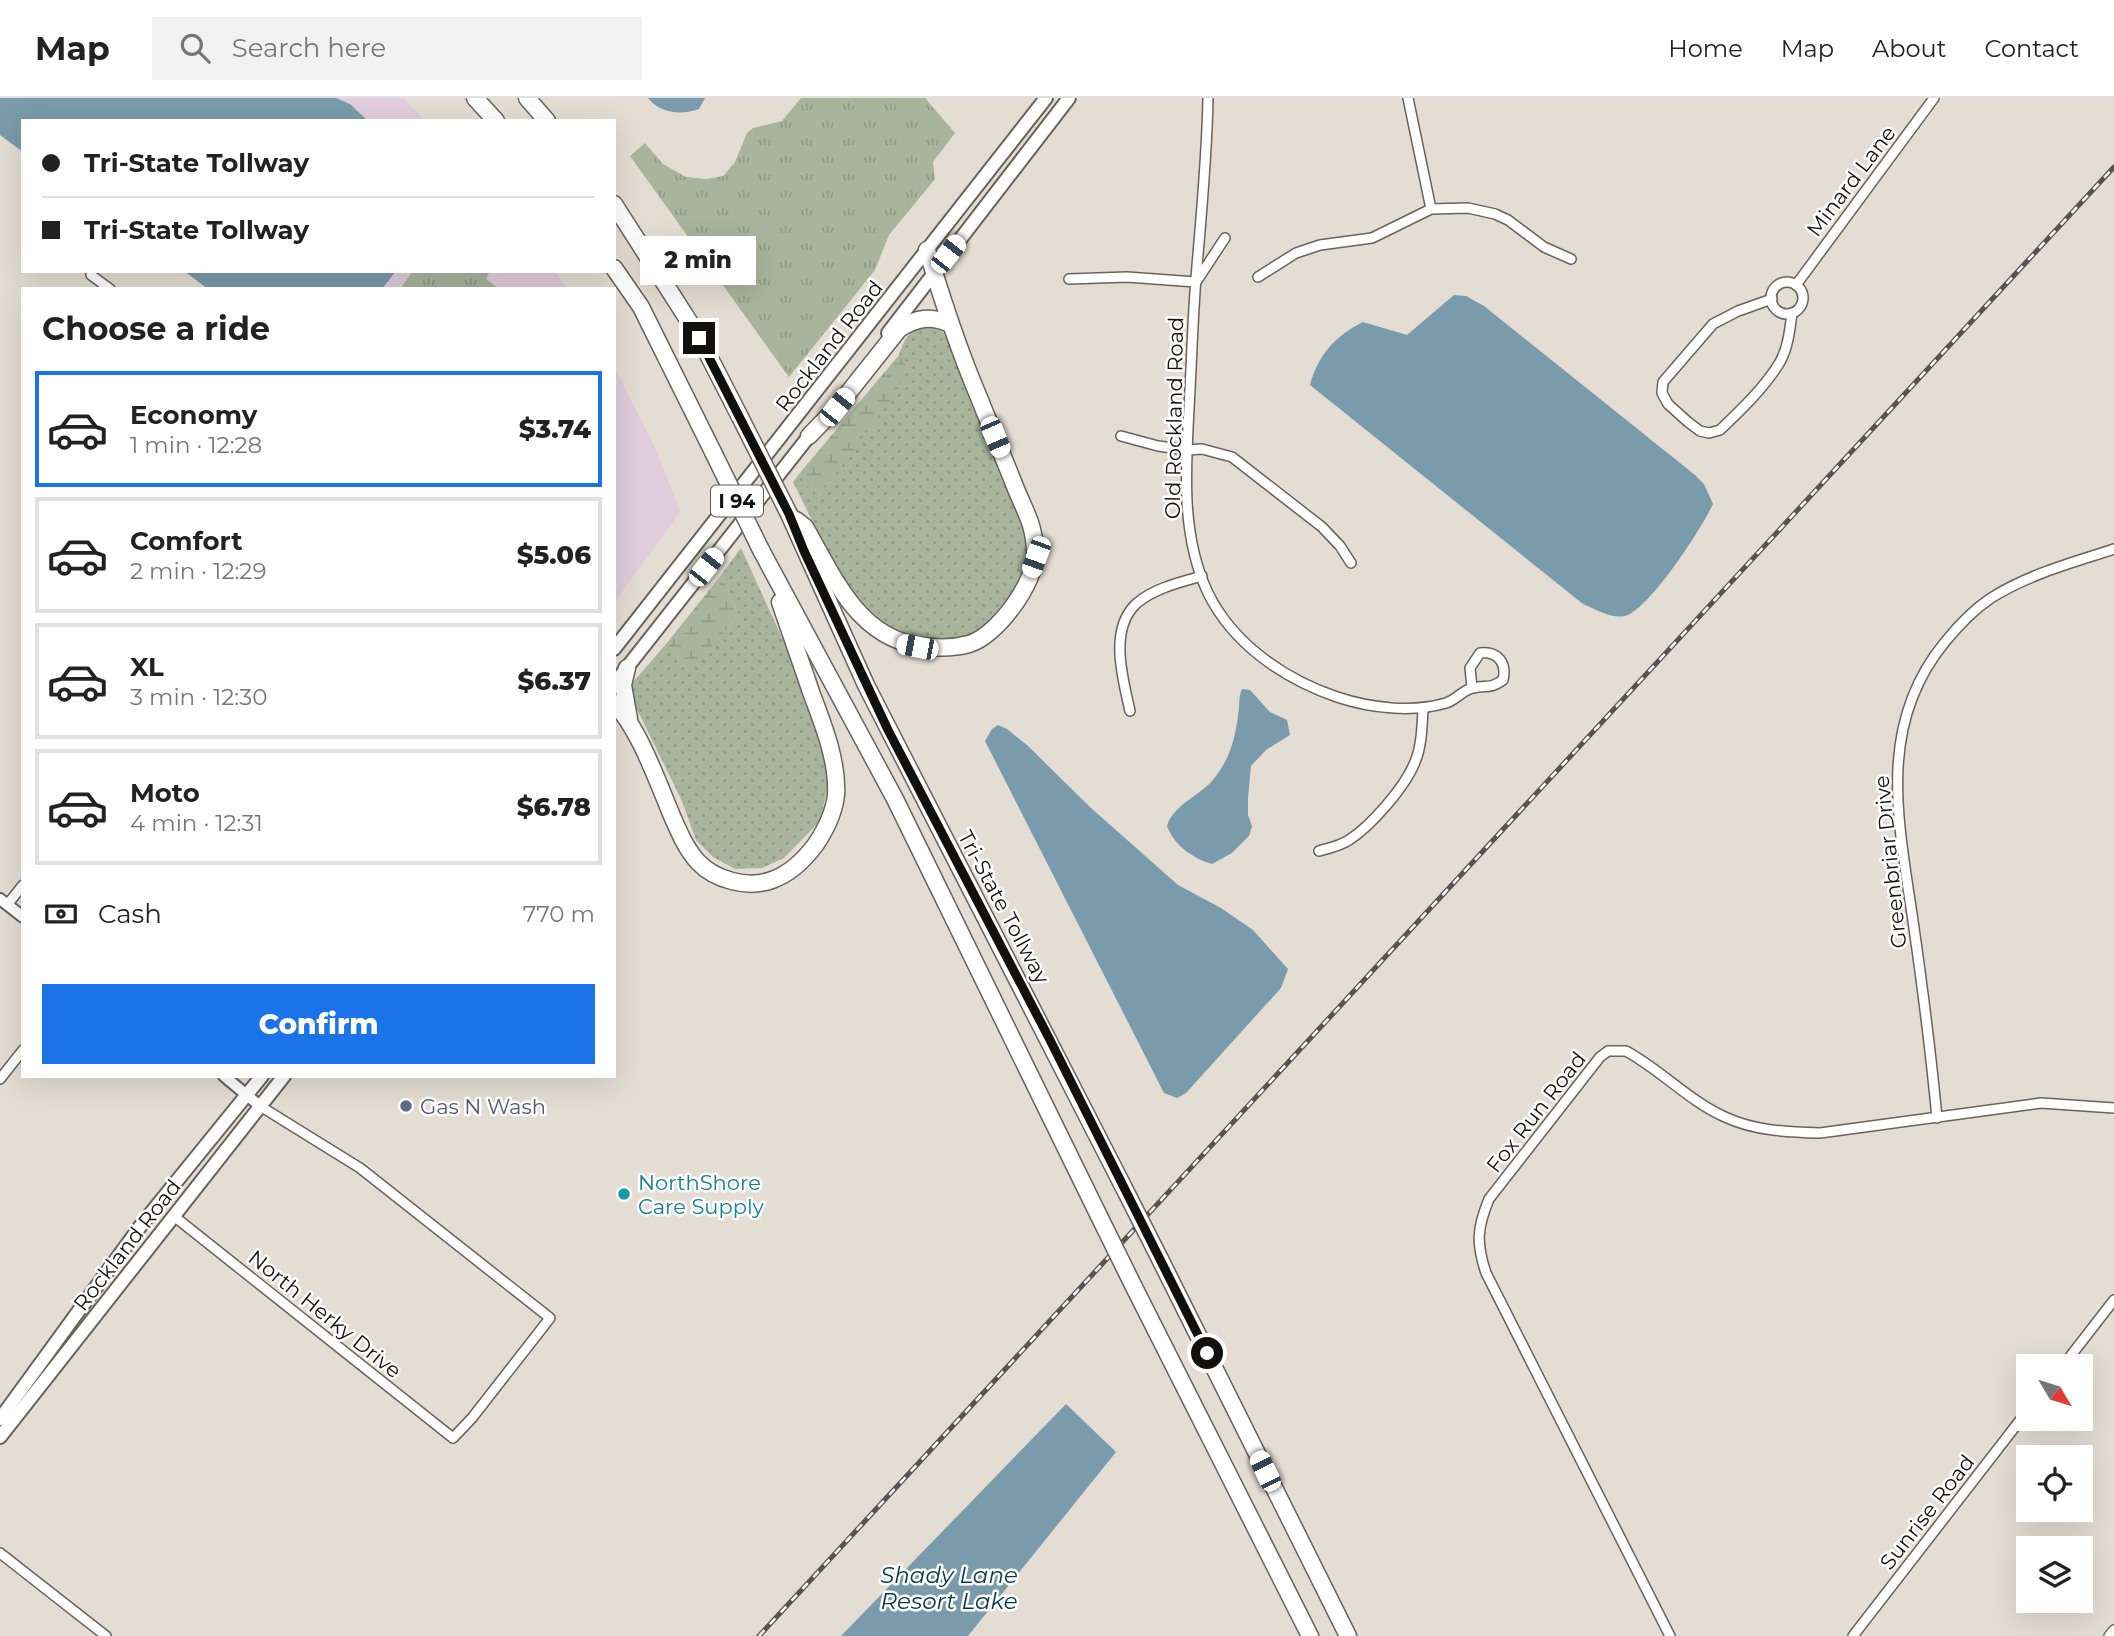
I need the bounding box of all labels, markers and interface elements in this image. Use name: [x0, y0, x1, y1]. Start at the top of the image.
search box: [152, 17, 642, 80]
text: Map: [35, 28, 110, 68]
icon: search: [176, 29, 214, 67]
text: Search here: [232, 32, 386, 64]
text: Home: [1668, 34, 1743, 63]
text: Map: [1781, 34, 1834, 63]
text: About: [1872, 34, 1946, 63]
text: Contact: [1984, 34, 2079, 63]
street label: Minard Lane: [1801, 121, 1901, 241]
text: Tri-State Tollway: [84, 147, 309, 179]
text: Tri-State Tollway: [84, 214, 309, 246]
car: [927, 231, 970, 277]
callout: 2 min: [641, 236, 757, 286]
text: 2 min: [664, 246, 732, 274]
street label: Rockland Road: [770, 275, 888, 417]
text: Choose a ride: [42, 309, 270, 348]
street label: Old Rockland Road: [1160, 317, 1188, 519]
route end: [683, 322, 715, 354]
car: [816, 384, 859, 430]
icon: car: [46, 398, 109, 461]
text: Economy: [130, 399, 257, 431]
text: $3.74: [519, 413, 591, 445]
car: [978, 414, 1013, 460]
text: 1 min · 12:28: [130, 431, 262, 459]
road number: I 94: [711, 486, 763, 516]
icon: car: [46, 524, 109, 587]
text: Comfort: [130, 525, 242, 557]
car: [1019, 534, 1054, 580]
text: $5.06: [517, 539, 591, 571]
car: [685, 544, 728, 590]
text: 2 min · 12:29: [130, 557, 266, 585]
car: [895, 633, 940, 661]
icon: car: [46, 650, 109, 713]
text: XL: [130, 651, 164, 683]
text: $6.37: [517, 665, 591, 697]
text: 3 min · 12:30: [130, 683, 267, 711]
street label: Greenbriar Drive: [1869, 774, 1911, 950]
icon: car: [46, 776, 109, 839]
text: Moto: [130, 777, 200, 809]
text: $6.78: [517, 791, 591, 823]
text: 4 min · 12:31: [130, 809, 263, 837]
street label: Tri-State Tollway: [953, 826, 1055, 988]
icon: cash: [42, 895, 80, 933]
text: Cash: [98, 898, 162, 930]
text: 770 m: [523, 900, 595, 928]
button: Confirm: [42, 984, 595, 1064]
street label: Fox Run Road: [1481, 1047, 1591, 1177]
place label: Gas N Wash: [420, 1094, 546, 1119]
marker: Gas N Wash: [398, 1098, 414, 1114]
place label: NorthShore Care Supply: [638, 1170, 765, 1219]
street label: Rockland Road: [68, 1174, 186, 1316]
marker: NorthShore Care Supply: [616, 1186, 632, 1202]
street label: North Herky Drive: [244, 1245, 406, 1383]
route start: [1191, 1337, 1223, 1369]
north arrow: [2016, 1354, 2093, 1432]
map controls: [2016, 1354, 2093, 1613]
button: locate: [2016, 1445, 2093, 1522]
car: [1247, 1448, 1284, 1494]
street label: Sunrise Road: [1875, 1450, 1979, 1574]
button: layers: [2016, 1536, 2093, 1613]
water label: Shady Lane Resort Lake: [880, 1561, 1018, 1615]

